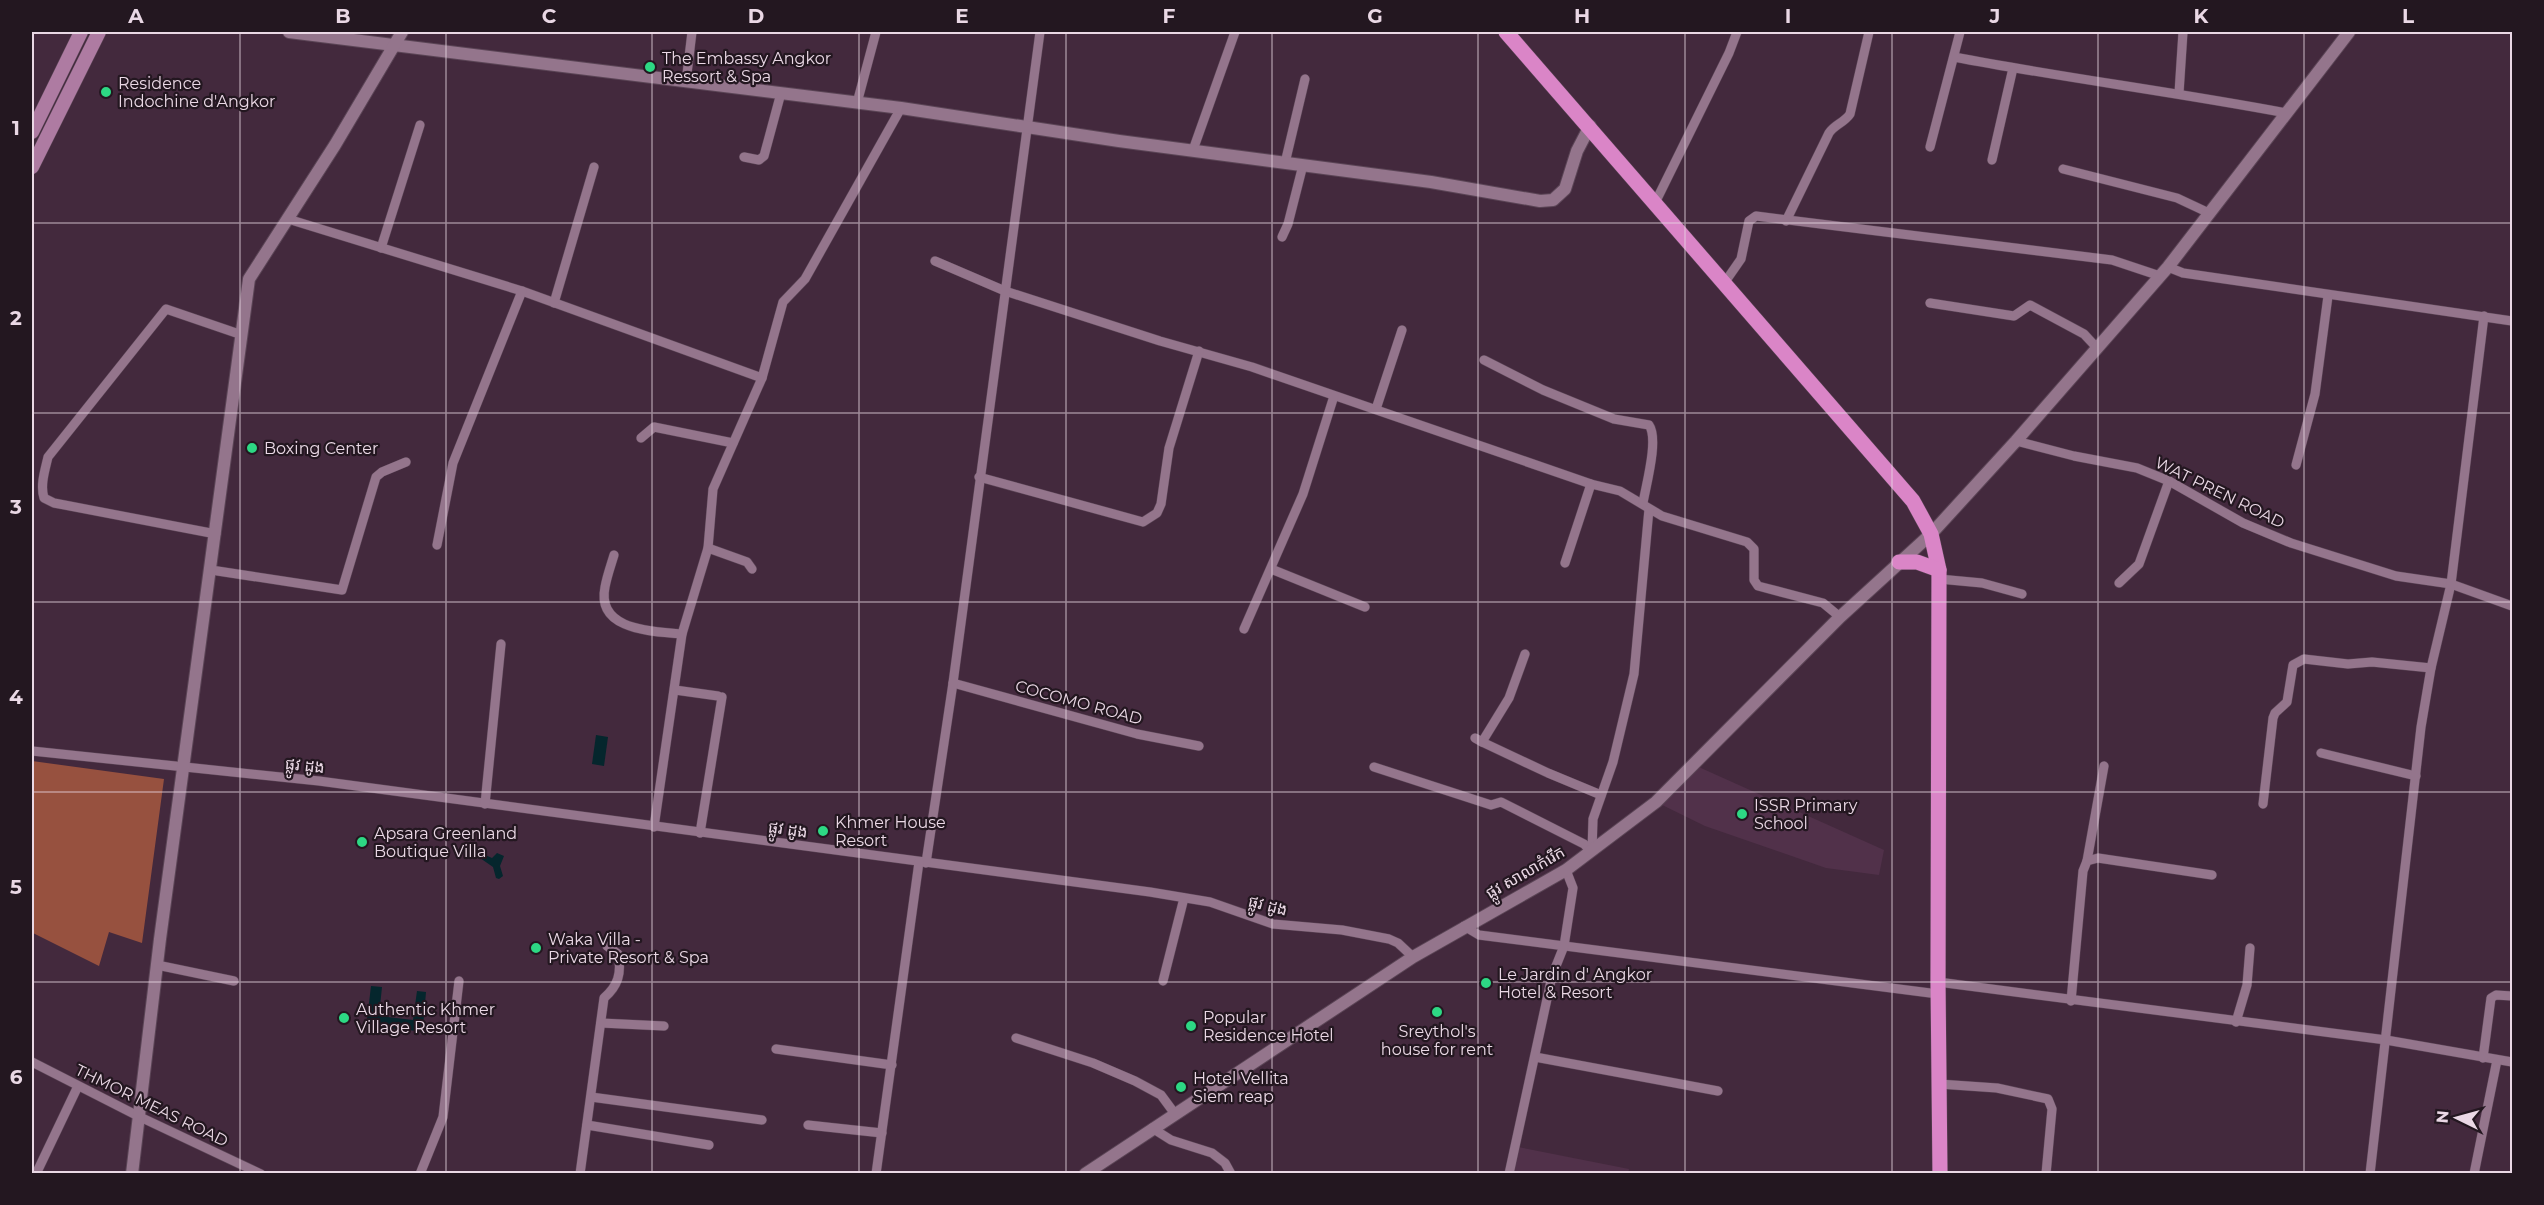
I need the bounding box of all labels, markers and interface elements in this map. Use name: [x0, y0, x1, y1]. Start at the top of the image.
text: A: [127, 4, 144, 28]
text: B: [335, 4, 351, 28]
text: C: [542, 4, 557, 28]
text: D: [748, 4, 764, 28]
text: E: [955, 4, 969, 28]
text: F: [1163, 4, 1176, 28]
text: G: [1367, 4, 1383, 28]
text: H: [1574, 4, 1590, 28]
text: I: [1785, 4, 1791, 28]
text: J: [1989, 4, 2000, 28]
text: K: [2194, 4, 2210, 28]
text: L: [2402, 4, 2414, 28]
place label: The Embassy Angkor Ressort & Spa: [662, 49, 831, 86]
marker: The Embassy Angkor Ressort & Spa: [643, 60, 657, 74]
place label: Residence Indochine d'Angkor: [118, 74, 276, 111]
marker: Residence Indochine d'Angkor: [99, 85, 113, 99]
text: 1: [12, 116, 20, 140]
text: 2: [10, 306, 22, 330]
place label: Boxing Center: [264, 439, 378, 458]
marker: Boxing Center: [245, 441, 259, 455]
street label: WAT PREN ROAD: [2152, 453, 2288, 532]
text: 3: [9, 495, 22, 519]
street label: COCOMO ROAD: [1013, 676, 1145, 729]
text: 4: [9, 685, 23, 709]
street label: ផ្លូវ ដូង: [284, 754, 326, 782]
place label: ISSR Primary School: [1754, 796, 1858, 833]
marker: ISSR Primary School: [1735, 807, 1749, 821]
place label: Khmer House Resort: [835, 813, 946, 850]
street label: ផ្លូវ ដូង: [766, 817, 809, 846]
place label: Apsara Greenland Boutique Villa: [374, 824, 517, 861]
marker: Khmer House Resort: [816, 824, 830, 838]
marker: Apsara Greenland Boutique Villa: [355, 835, 369, 849]
street label: ផ្លូវ សាលាកំរើក: [1482, 842, 1571, 907]
text: 5: [10, 875, 22, 899]
street label: ផ្លូវ ដូង: [1245, 891, 1290, 924]
place label: Waka Villa - Private Resort & Spa: [548, 930, 709, 967]
marker: Waka Villa - Private Resort & Spa: [529, 941, 543, 955]
place label: Le Jardin d' Angkor Hotel & Resort: [1498, 965, 1652, 1002]
marker: Le Jardin d' Angkor Hotel & Resort: [1479, 976, 1493, 990]
place label: Authentic Khmer Village Resort: [356, 1000, 495, 1037]
marker: Sreythol's house for rent: [1430, 1005, 1444, 1019]
place label: Popular Residence Hotel: [1203, 1008, 1334, 1045]
marker: Authentic Khmer Village Resort: [337, 1011, 351, 1025]
marker: Popular Residence Hotel: [1184, 1019, 1198, 1033]
place label: Sreythol's house for rent: [1381, 1022, 1494, 1059]
street label: THMOR MEAS ROAD: [72, 1060, 231, 1151]
text: 6: [10, 1065, 23, 1089]
place label: Hotel Vellita Siem reap: [1193, 1069, 1289, 1106]
marker: Hotel Vellita Siem reap: [1174, 1080, 1188, 1094]
north arrow: [2427, 1088, 2487, 1148]
text: N: [2433, 1109, 2453, 1124]

